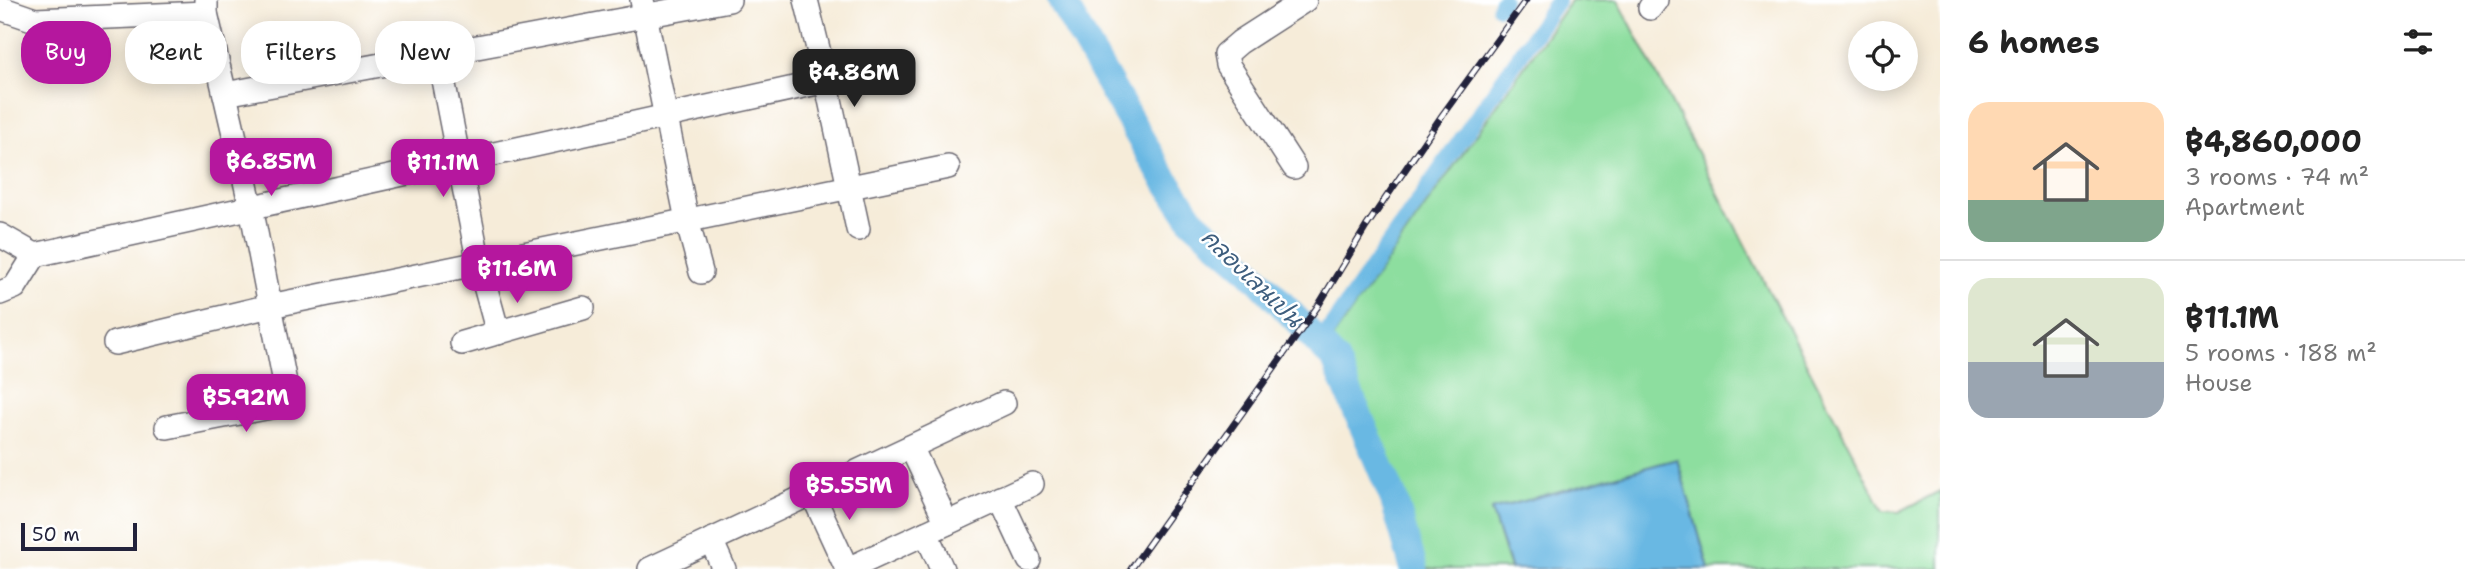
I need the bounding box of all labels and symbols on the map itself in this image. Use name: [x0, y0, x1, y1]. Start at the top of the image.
pin: ฿4.86M: [797, 50, 911, 109]
pin: ฿6.85M: [214, 138, 328, 198]
pin: ฿11.1M: [386, 140, 500, 199]
water label: คลองเลนเปน: [1195, 223, 1310, 335]
pin: ฿11.6M: [460, 246, 574, 305]
pin: ฿5.92M: [189, 374, 303, 434]
pin: ฿5.55M: [792, 462, 906, 522]
scale bar: [21, 520, 136, 552]

